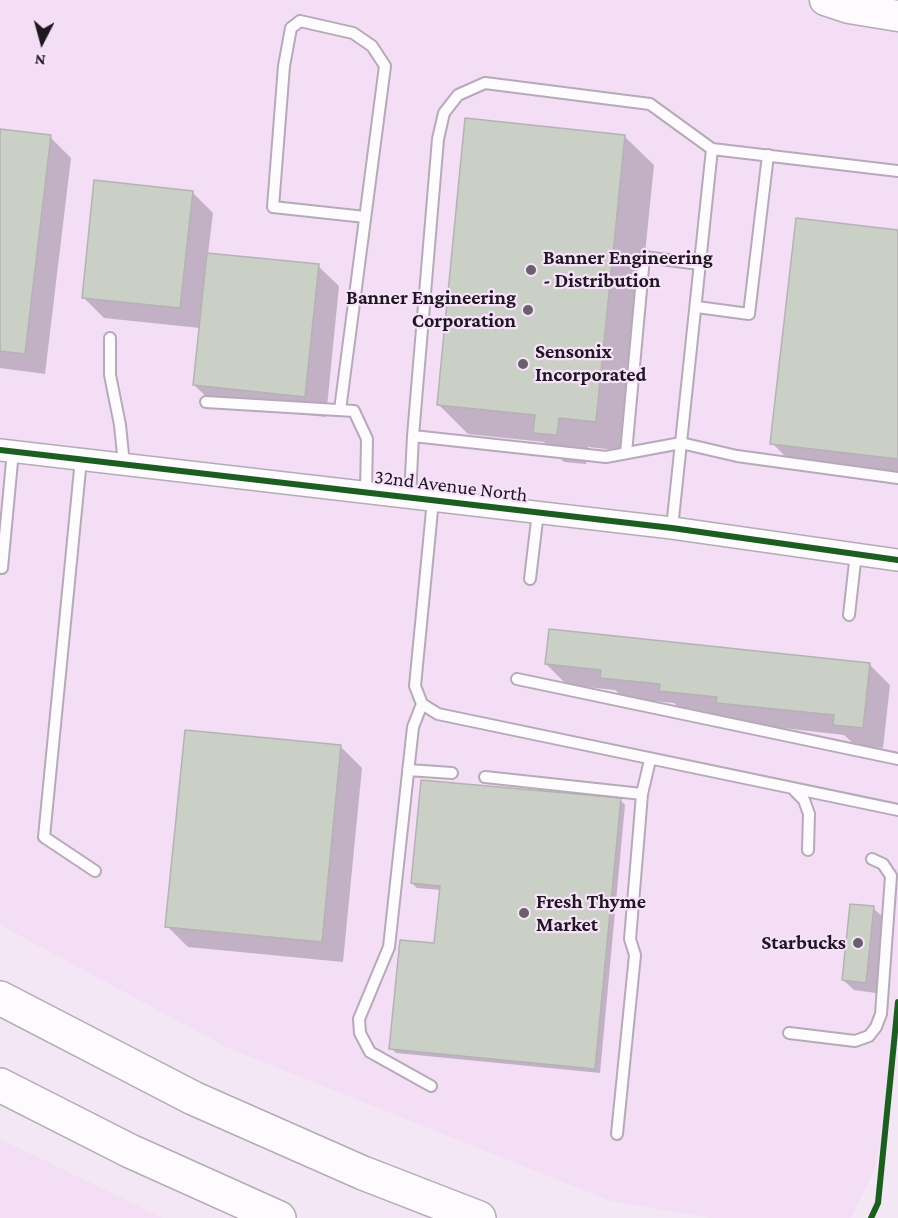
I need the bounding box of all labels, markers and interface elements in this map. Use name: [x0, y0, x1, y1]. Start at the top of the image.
north arrow: [12, 12, 72, 72]
text: N: [34, 51, 46, 69]
place label: Banner Engineering - Distribution: [543, 246, 713, 293]
marker: Banner Engineering - Distribution: [524, 263, 538, 277]
place label: Banner Engineering Corporation: [346, 286, 516, 333]
marker: Banner Engineering Corporation: [521, 303, 535, 317]
place label: Sensonix Incorporated: [535, 340, 647, 387]
marker: Sensonix Incorporated: [516, 357, 530, 371]
street label: 32nd Avenue North: [373, 465, 529, 507]
place label: Fresh Thyme Market: [536, 890, 646, 937]
marker: Fresh Thyme Market: [517, 906, 531, 920]
place label: Starbucks: [761, 931, 846, 955]
marker: Starbucks: [851, 936, 865, 950]

